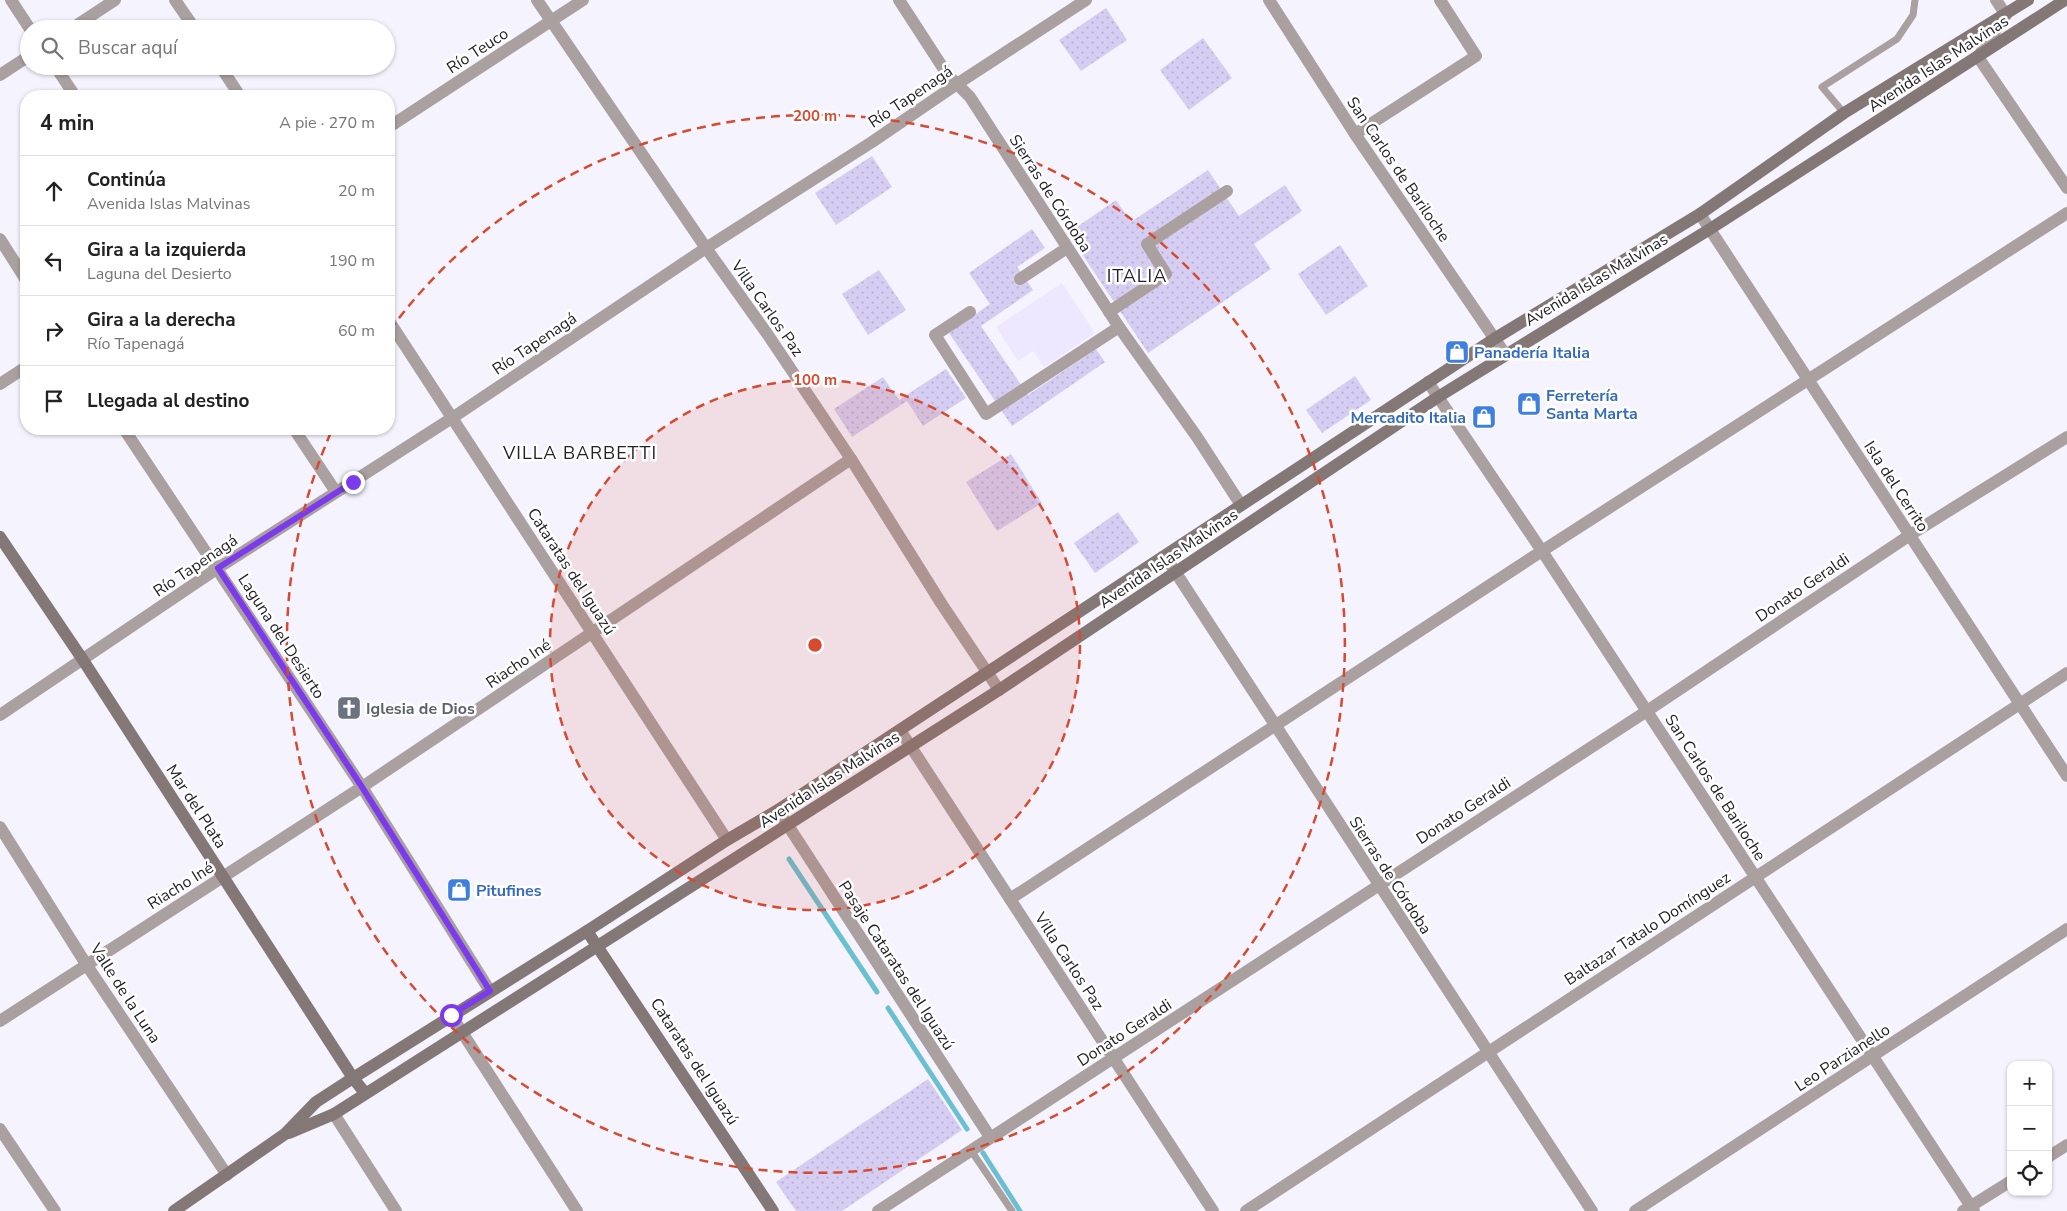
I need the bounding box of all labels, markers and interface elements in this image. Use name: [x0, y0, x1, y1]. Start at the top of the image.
street label: Avenida Islas Malvinas: [1864, 10, 2013, 118]
search box: [20, 20, 395, 75]
street label: Río Teuco: [442, 23, 513, 79]
icon: search: [38, 34, 66, 62]
text: Buscar aquí: [78, 35, 177, 61]
street label: Río Tapenagá: [864, 60, 957, 133]
street label: San Carlos de Bariloche: [1341, 93, 1455, 247]
text: 200 m: [793, 106, 837, 126]
text: 4 min: [40, 109, 94, 137]
text: A pie · 270 m: [279, 112, 375, 134]
street label: Sierras de Córdoba: [1004, 130, 1097, 257]
text: Continúa: [87, 167, 166, 193]
icon: ahead: [40, 177, 68, 205]
text: 20 m: [338, 180, 375, 202]
text: Avenida Islas Malvinas: [87, 193, 250, 215]
street label: Avenida Islas Malvinas: [1521, 228, 1672, 331]
text: Gira a la izquierda: [87, 237, 246, 263]
icon: left: [40, 247, 68, 275]
text: 190 m: [328, 250, 375, 272]
street label: Villa Carlos Paz: [725, 255, 808, 361]
text: Laguna del Desierto: [87, 263, 232, 285]
district label: ITALIA: [1107, 264, 1167, 288]
text: Gira a la derecha: [87, 307, 236, 333]
street label: Río Tapenagá: [488, 307, 581, 380]
icon: right: [40, 317, 68, 345]
text: 60 m: [338, 320, 375, 342]
text: Río Tapenagá: [87, 333, 185, 355]
shop icon: Panadería Italia: [1444, 339, 1470, 365]
place label: Panadería Italia: [1474, 342, 1590, 364]
text: 100 m: [793, 370, 837, 390]
place label: Ferretería Santa Marta: [1546, 385, 1638, 425]
icon: arrive: [40, 387, 68, 415]
text: Llegada al destino: [87, 388, 249, 414]
shop icon: Ferretería Santa Marta: [1516, 391, 1542, 417]
shop icon: Mercadito Italia: [1471, 404, 1497, 430]
place label: Mercadito Italia: [1350, 407, 1466, 429]
street label: Isla del Cerrito: [1859, 437, 1934, 536]
district label: VILLA BARBETTI: [502, 441, 657, 465]
route end: [342, 471, 365, 494]
street label: Cataratas del Iguazú: [522, 504, 620, 639]
street label: Avenida Islas Malvinas: [1095, 504, 1242, 614]
street label: Río Tapenagá: [149, 529, 242, 602]
street label: Donato Geraldi: [1751, 548, 1854, 627]
street label: Laguna del Desierto: [233, 570, 330, 703]
street label: Riacho Iné: [482, 634, 555, 694]
centre of rings: [806, 636, 824, 654]
church icon: Iglesia de Dios: [336, 695, 362, 721]
place label: Iglesia de Dios: [366, 698, 475, 720]
street label: San Carlos de Bariloche: [1659, 710, 1771, 865]
street label: Avenida Islas Malvinas: [755, 726, 904, 834]
street label: Mar del Plata: [161, 760, 232, 853]
street label: Donato Geraldi: [1412, 772, 1515, 850]
street label: Sierras de Córdoba: [1344, 812, 1437, 939]
street label: Riacho Iné: [143, 857, 218, 915]
street label: Baltazar Tatalo Domínguez: [1560, 867, 1735, 991]
shop icon: Pitufines: [446, 877, 472, 903]
street label: Pasaje Cataratas del Iguazú: [833, 877, 959, 1055]
place label: Pitufines: [476, 880, 542, 902]
street label: Villa Carlos Paz: [1029, 908, 1109, 1015]
street label: Valle de la Luna: [84, 939, 166, 1048]
street label: Cataratas del Iguazú: [645, 994, 743, 1129]
street label: Donato Geraldi: [1073, 994, 1176, 1072]
route start: [440, 1004, 463, 1027]
street label: Leo Parzianello: [1791, 1019, 1895, 1097]
map controls: [2007, 1061, 2052, 1196]
button: +: [2007, 1061, 2052, 1106]
button: −: [2007, 1106, 2052, 1151]
button: locate: [2007, 1151, 2052, 1196]

